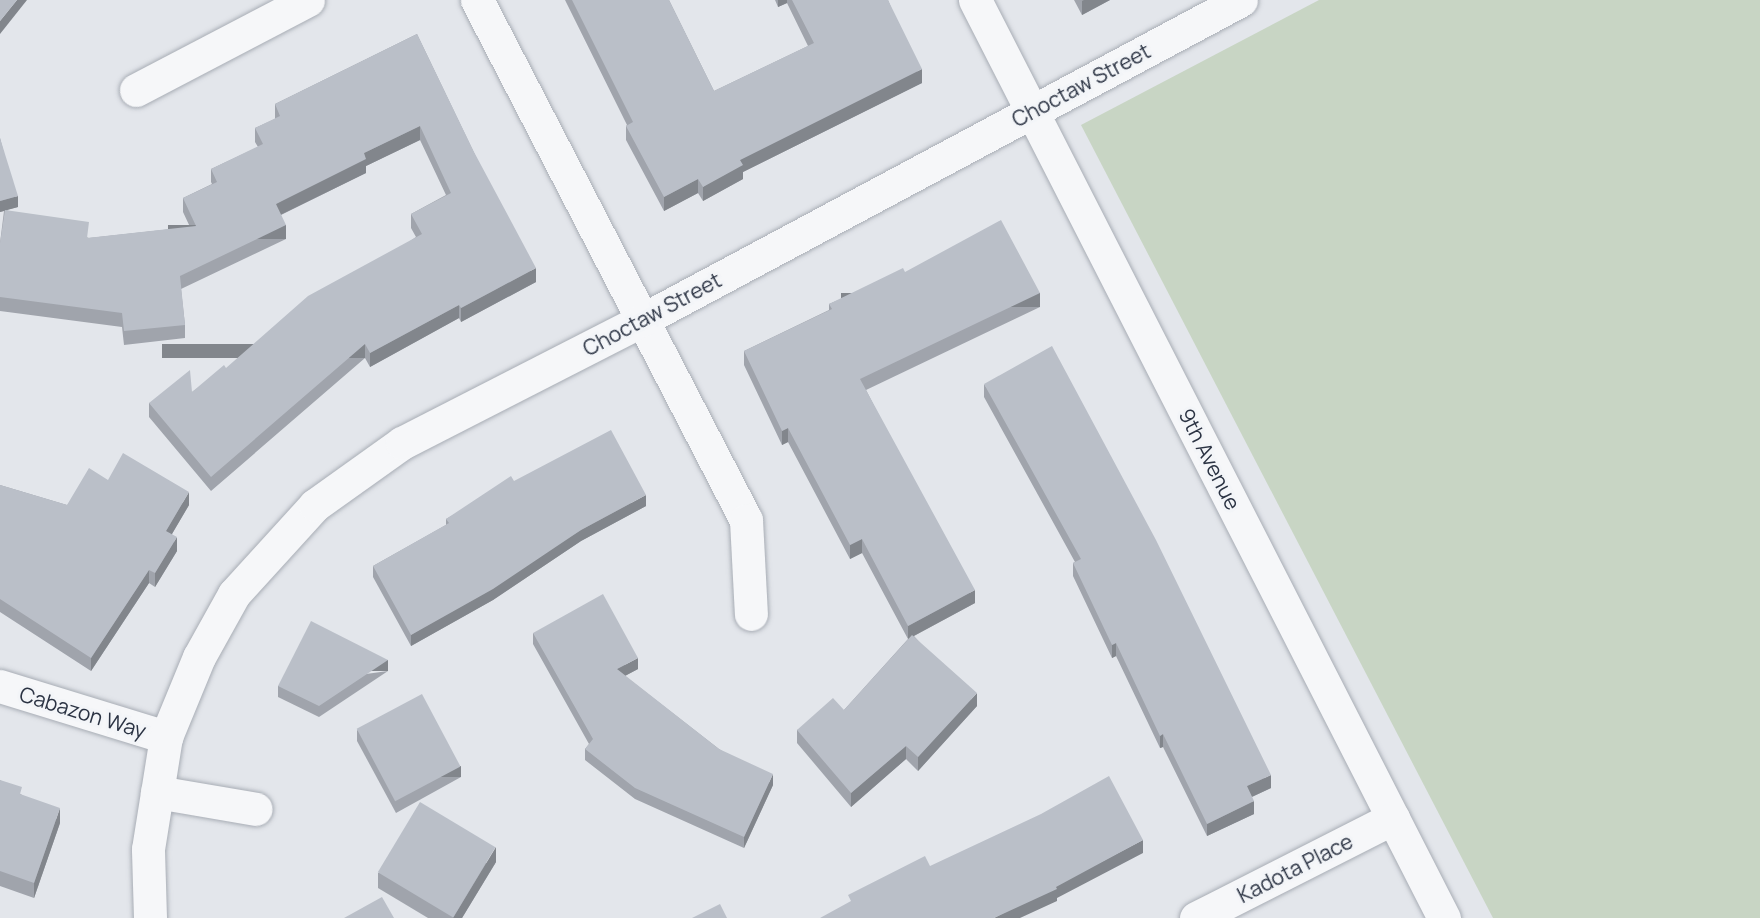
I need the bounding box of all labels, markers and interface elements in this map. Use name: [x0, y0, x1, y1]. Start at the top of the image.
street label: Choctaw Street: [1007, 38, 1155, 132]
street label: Choctaw Street: [578, 267, 726, 361]
street label: 9th Avenue: [1174, 404, 1246, 514]
street label: Cabazon Way: [17, 681, 149, 743]
street label: Kadota Place: [1233, 828, 1357, 908]

